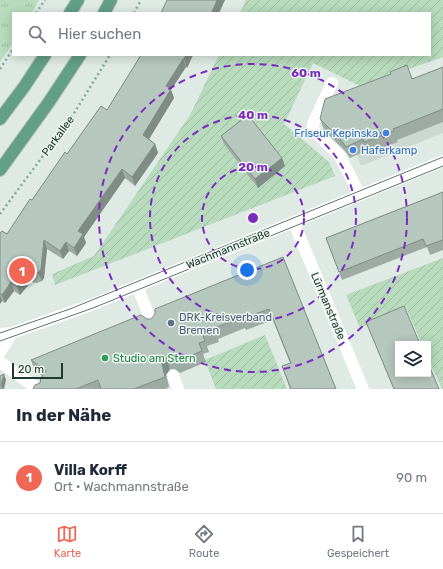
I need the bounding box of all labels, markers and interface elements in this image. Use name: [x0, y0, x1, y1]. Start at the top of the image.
search box: [12, 12, 431, 56]
icon: search: [26, 23, 48, 45]
text: Hier suchen: [58, 25, 141, 43]
text: 60 m: [291, 66, 321, 80]
text: 40 m: [238, 108, 268, 122]
street label: Parkallee: [39, 113, 77, 159]
place label: Friseur Kepinska: [294, 127, 378, 140]
marker: Friseur Kepinska: [381, 128, 391, 138]
place label: Haferkamp: [361, 144, 417, 157]
marker: Haferkamp: [348, 145, 358, 155]
text: 20 m: [238, 160, 268, 174]
centre of rings: [246, 211, 260, 225]
street label: Wachmannstraße: [184, 226, 272, 272]
pin: 1: [9, 256, 35, 286]
your location: [237, 260, 257, 280]
street label: Lürmanstraße: [308, 270, 348, 342]
place label: DRK-Kreisverband Bremen: [179, 311, 272, 337]
marker: DRK-Kreisverband Bremen: [166, 318, 176, 328]
map controls: [395, 341, 431, 377]
button: layers: [395, 341, 431, 377]
place label: Studio am Stern: [113, 352, 196, 365]
marker: Studio am Stern: [100, 353, 110, 363]
scale bar: [12, 361, 63, 380]
text: 20 m: [18, 363, 44, 376]
text: In der Nähe: [16, 405, 111, 425]
text: Villa Korff: [54, 461, 127, 479]
text: 1: [26, 470, 32, 485]
text: 90 m: [396, 470, 427, 485]
text: Ort · Wachmannstraße: [54, 479, 189, 494]
tab: Karte: [54, 523, 81, 560]
tab: Route: [189, 523, 219, 560]
tab: Gespeichert: [327, 523, 389, 560]

